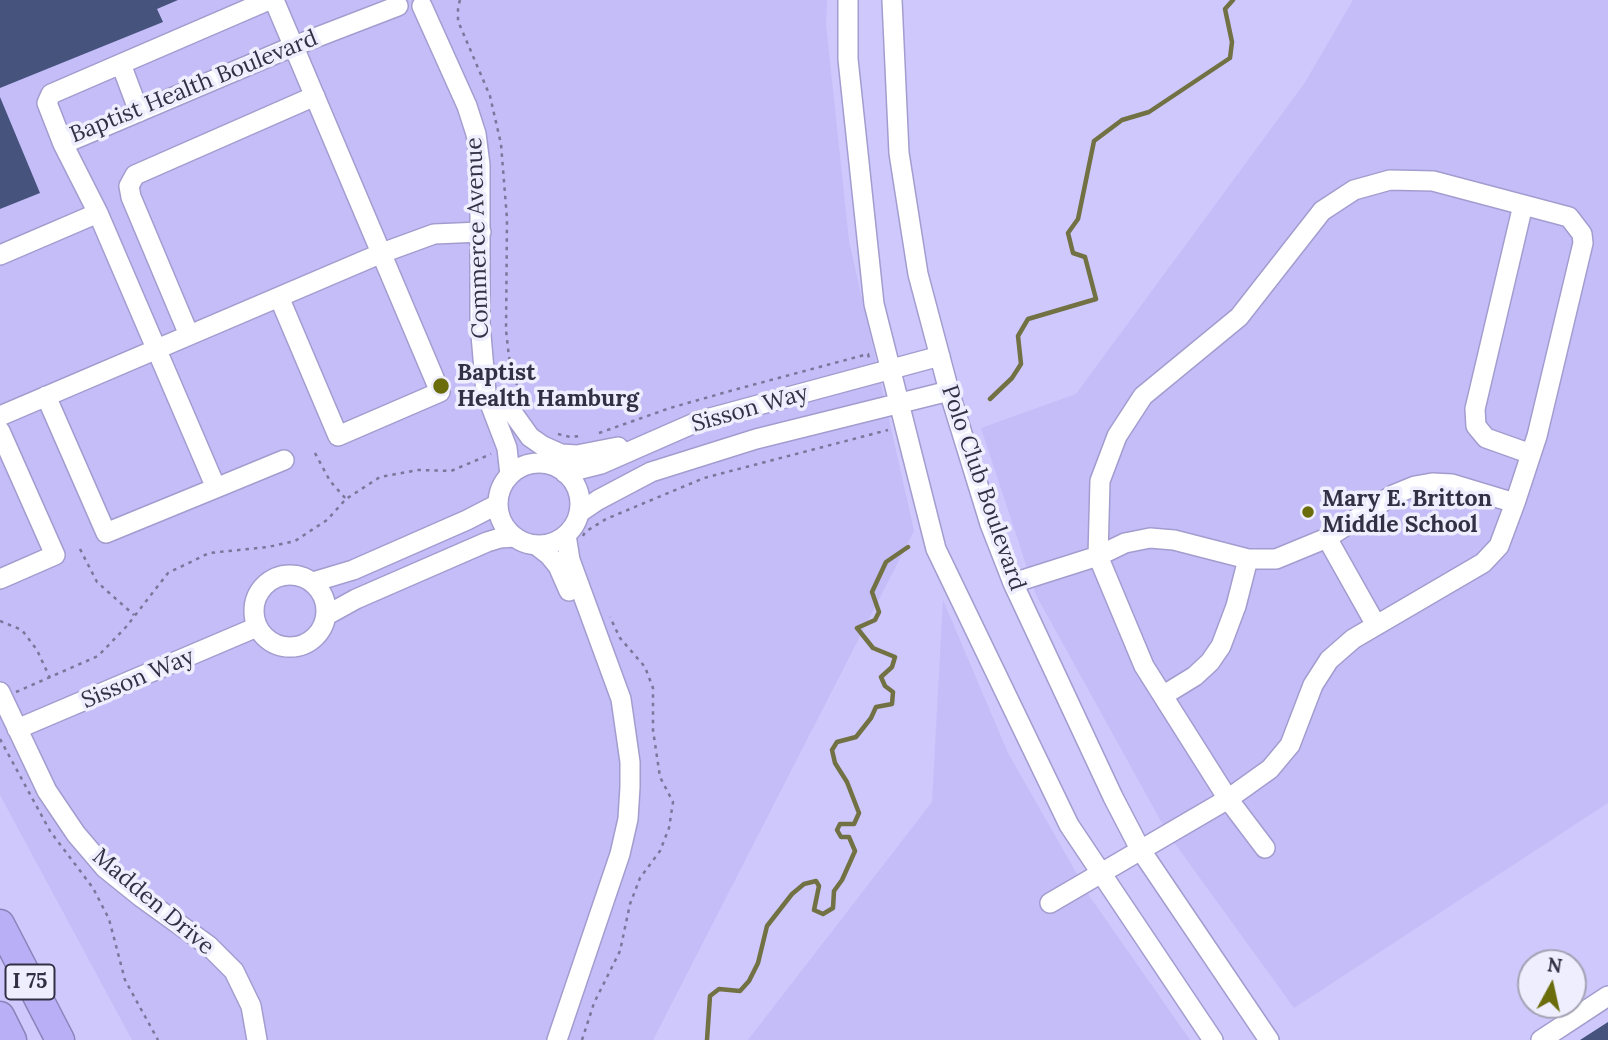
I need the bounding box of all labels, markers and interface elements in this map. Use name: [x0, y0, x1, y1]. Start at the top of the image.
street label: Baptist Health Boulevard: [66, 25, 322, 149]
street label: Commerce Avenue: [461, 137, 495, 339]
place label: Baptist Health Hamburg: [457, 359, 639, 413]
marker: Baptist Health Hamburg: [431, 376, 451, 396]
street label: Sisson Way: [689, 379, 811, 439]
street label: Polo Club Boulevard: [935, 382, 1031, 594]
place label: Mary E. Britton Middle School: [1322, 485, 1492, 539]
marker: Mary E. Britton Middle School: [1300, 504, 1316, 520]
street label: Sisson Way: [77, 643, 199, 715]
street label: Madden Drive: [86, 843, 220, 961]
north arrow: [1517, 949, 1587, 1019]
text: N: [1546, 952, 1564, 978]
road number: I 75: [5, 964, 54, 1000]

